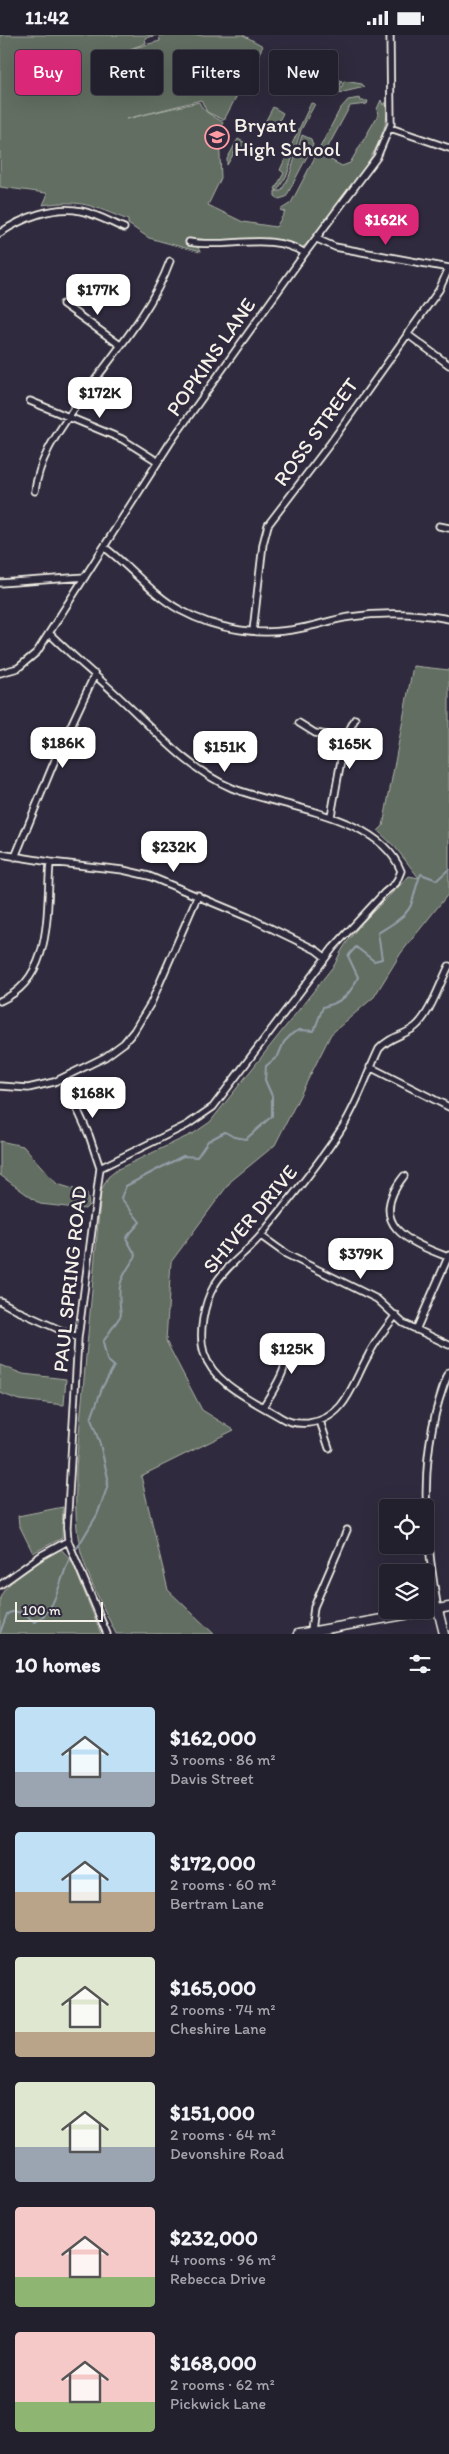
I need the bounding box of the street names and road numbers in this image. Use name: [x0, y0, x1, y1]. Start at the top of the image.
street label: POPKINS LANE: [161, 293, 261, 421]
street label: ROSS STREET: [268, 372, 363, 491]
street label: SHIVER DRIVE: [197, 1159, 302, 1278]
street label: PAUL SPRING ROAD: [47, 1184, 92, 1374]

